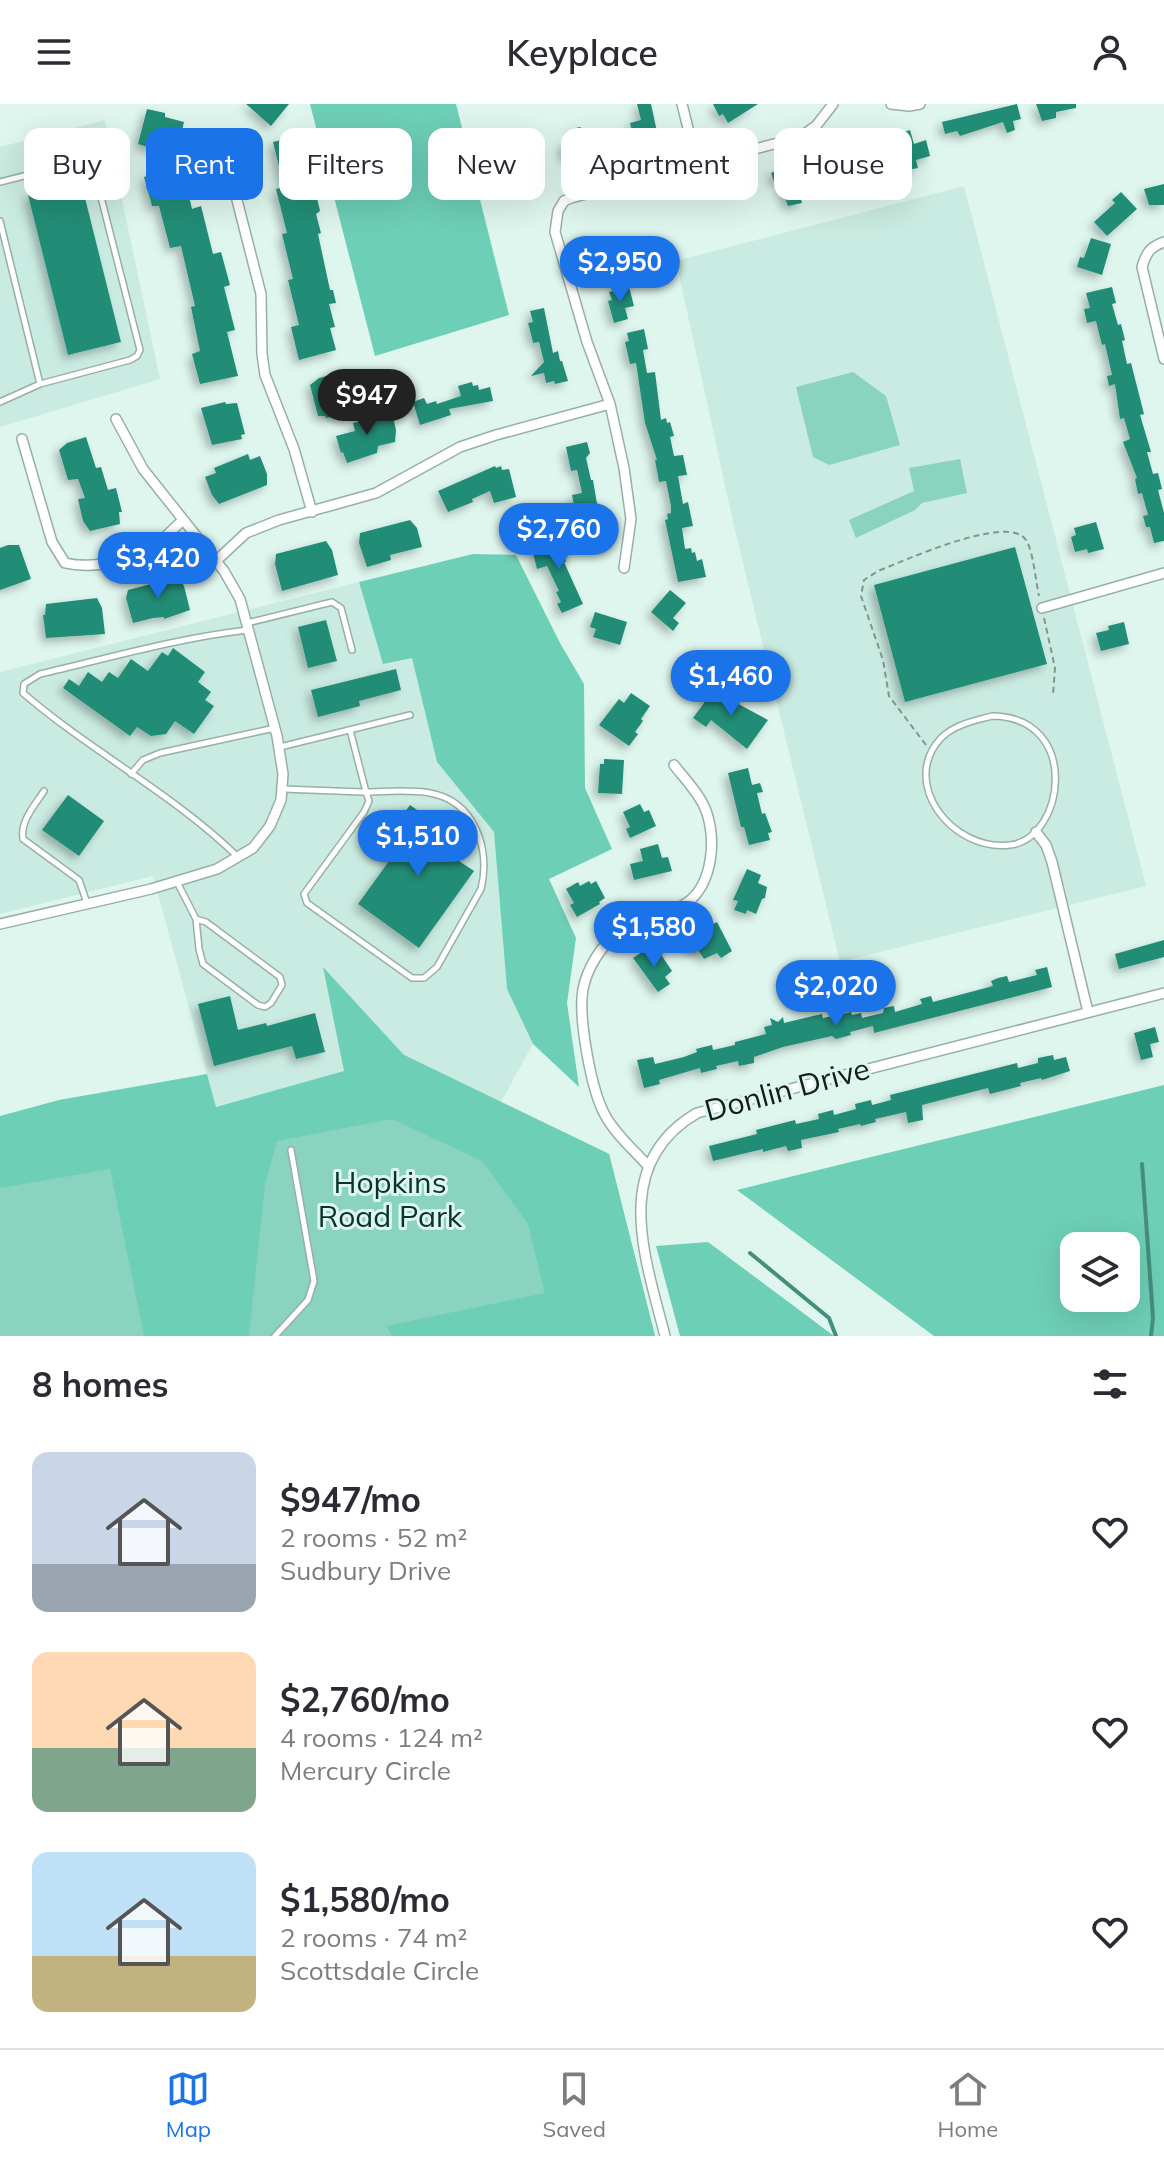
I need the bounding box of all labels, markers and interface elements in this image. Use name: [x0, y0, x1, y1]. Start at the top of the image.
icon: menu: [32, 30, 76, 74]
text: Keyplace: [506, 30, 658, 75]
icon: person: [1088, 30, 1132, 74]
chip: Buy: [24, 128, 130, 200]
chip: Rent: [146, 128, 263, 200]
chip: Filters: [279, 128, 412, 200]
chip: New: [428, 128, 545, 200]
chip: Apartment: [561, 128, 758, 200]
chip: House: [774, 128, 912, 200]
pin: $2,950: [555, 236, 685, 304]
text: $2,950: [578, 245, 662, 278]
pin: $947: [320, 369, 414, 437]
text: $947: [336, 378, 398, 411]
pin: $2,760: [494, 503, 624, 571]
text: $2,760: [517, 512, 601, 545]
pin: $3,420: [93, 532, 223, 600]
text: $3,420: [116, 541, 200, 574]
pin: $1,460: [666, 650, 796, 718]
text: $1,460: [689, 659, 773, 692]
pin: $1,510: [353, 810, 483, 878]
text: $1,510: [376, 819, 460, 852]
pin: $1,580: [589, 901, 719, 969]
text: $1,580: [612, 910, 696, 943]
pin: $2,020: [771, 960, 901, 1028]
text: $2,020: [794, 969, 878, 1002]
street label: Donlin Drive: [700, 1049, 874, 1129]
park label: Hopkins Road Park: [318, 1163, 463, 1235]
map controls: [1060, 1232, 1140, 1312]
button: layers: [1060, 1232, 1140, 1312]
icon: filters: [1088, 1362, 1132, 1406]
text: 8 homes: [32, 1363, 169, 1406]
text: $947/mo: [280, 1478, 421, 1521]
icon: home: [96, 1484, 192, 1580]
icon: heart: [1088, 1510, 1132, 1554]
text: 2 rooms · 52 m²: [280, 1521, 467, 1554]
text: Sudbury Drive: [280, 1554, 451, 1587]
text: $2,760/mo: [280, 1678, 450, 1721]
icon: home: [96, 1684, 192, 1780]
icon: heart: [1088, 1710, 1132, 1754]
text: 4 rooms · 124 m²: [280, 1721, 483, 1754]
text: Mercury Circle: [280, 1754, 451, 1787]
text: $1,580/mo: [280, 1878, 450, 1921]
icon: home: [96, 1884, 192, 1980]
icon: heart: [1088, 1910, 1132, 1954]
text: 2 rooms · 74 m²: [280, 1921, 467, 1954]
text: Scottsdale Circle: [280, 1954, 479, 1987]
tab: Map: [166, 2067, 211, 2143]
tab: Saved: [543, 2067, 606, 2143]
tab: Home: [938, 2067, 998, 2143]

